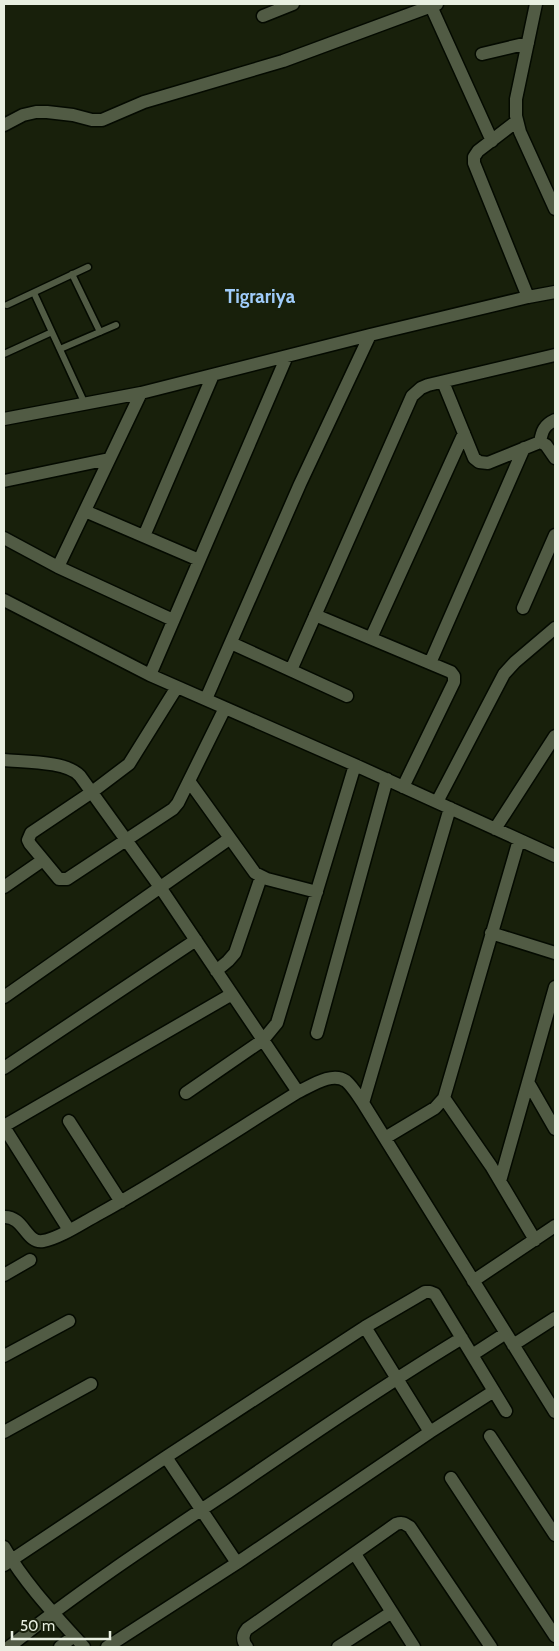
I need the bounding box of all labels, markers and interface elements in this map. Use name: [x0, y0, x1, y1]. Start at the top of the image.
district label: Tigrariya: [225, 285, 296, 308]
scale bar: [12, 1608, 110, 1640]
text: 50 m: [20, 1617, 55, 1635]

